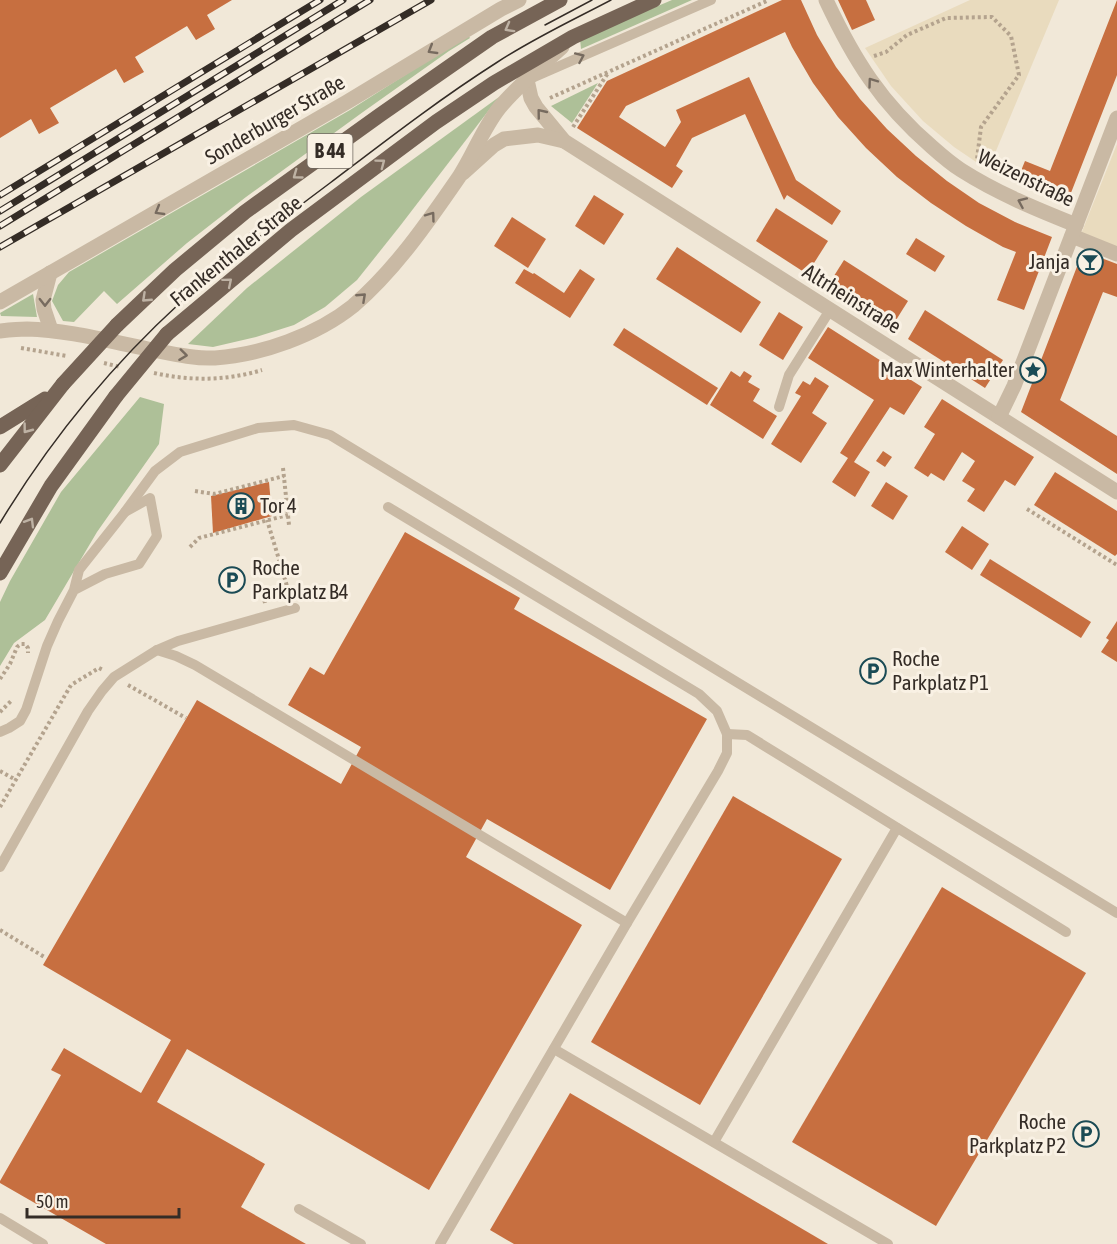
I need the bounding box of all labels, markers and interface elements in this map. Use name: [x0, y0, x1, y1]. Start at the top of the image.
one-way arrow: [504, 21, 515, 32]
one-way arrow: [428, 43, 438, 55]
one-way arrow: [574, 52, 585, 64]
street label: Sonderburger Straße: [200, 69, 349, 169]
one-way arrow: [868, 78, 879, 89]
one-way arrow: [537, 109, 548, 120]
road number: B 44: [308, 134, 352, 168]
street label: Weizenstraße: [974, 143, 1079, 211]
one-way arrow: [375, 159, 386, 170]
one-way arrow: [292, 168, 303, 179]
street label: Frankenthaler Straße: [165, 190, 306, 311]
one-way arrow: [1017, 198, 1028, 210]
one-way arrow: [155, 204, 165, 215]
one-way arrow: [424, 211, 435, 222]
bar icon: Janja: [1075, 247, 1105, 277]
place label: Janja: [1029, 249, 1070, 273]
street label: Altrheinstraße: [799, 258, 906, 338]
one-way arrow: [221, 279, 232, 290]
one-way arrow: [142, 291, 152, 302]
one-way arrow: [355, 293, 366, 304]
one-way arrow: [39, 298, 51, 307]
one-way arrow: [178, 348, 187, 360]
place icon: Max Winterhalter: [1018, 355, 1048, 385]
place label: Max Winterhalter: [880, 357, 1015, 381]
one-way arrow: [24, 422, 35, 433]
building icon: Tor 4: [226, 491, 256, 521]
place label: Tor 4: [260, 493, 297, 517]
one-way arrow: [22, 518, 34, 528]
place label: Roche Parkplatz B4: [252, 555, 349, 603]
parking icon: Roche Parkplatz B4: [217, 565, 247, 595]
place label: Roche Parkplatz P1: [892, 646, 989, 694]
parking icon: Roche Parkplatz P1: [858, 656, 888, 686]
place label: Roche Parkplatz P2: [969, 1109, 1066, 1157]
parking icon: Roche Parkplatz P2: [1071, 1119, 1101, 1149]
scale bar: [27, 1181, 178, 1219]
text: 50 m: [36, 1191, 68, 1212]

